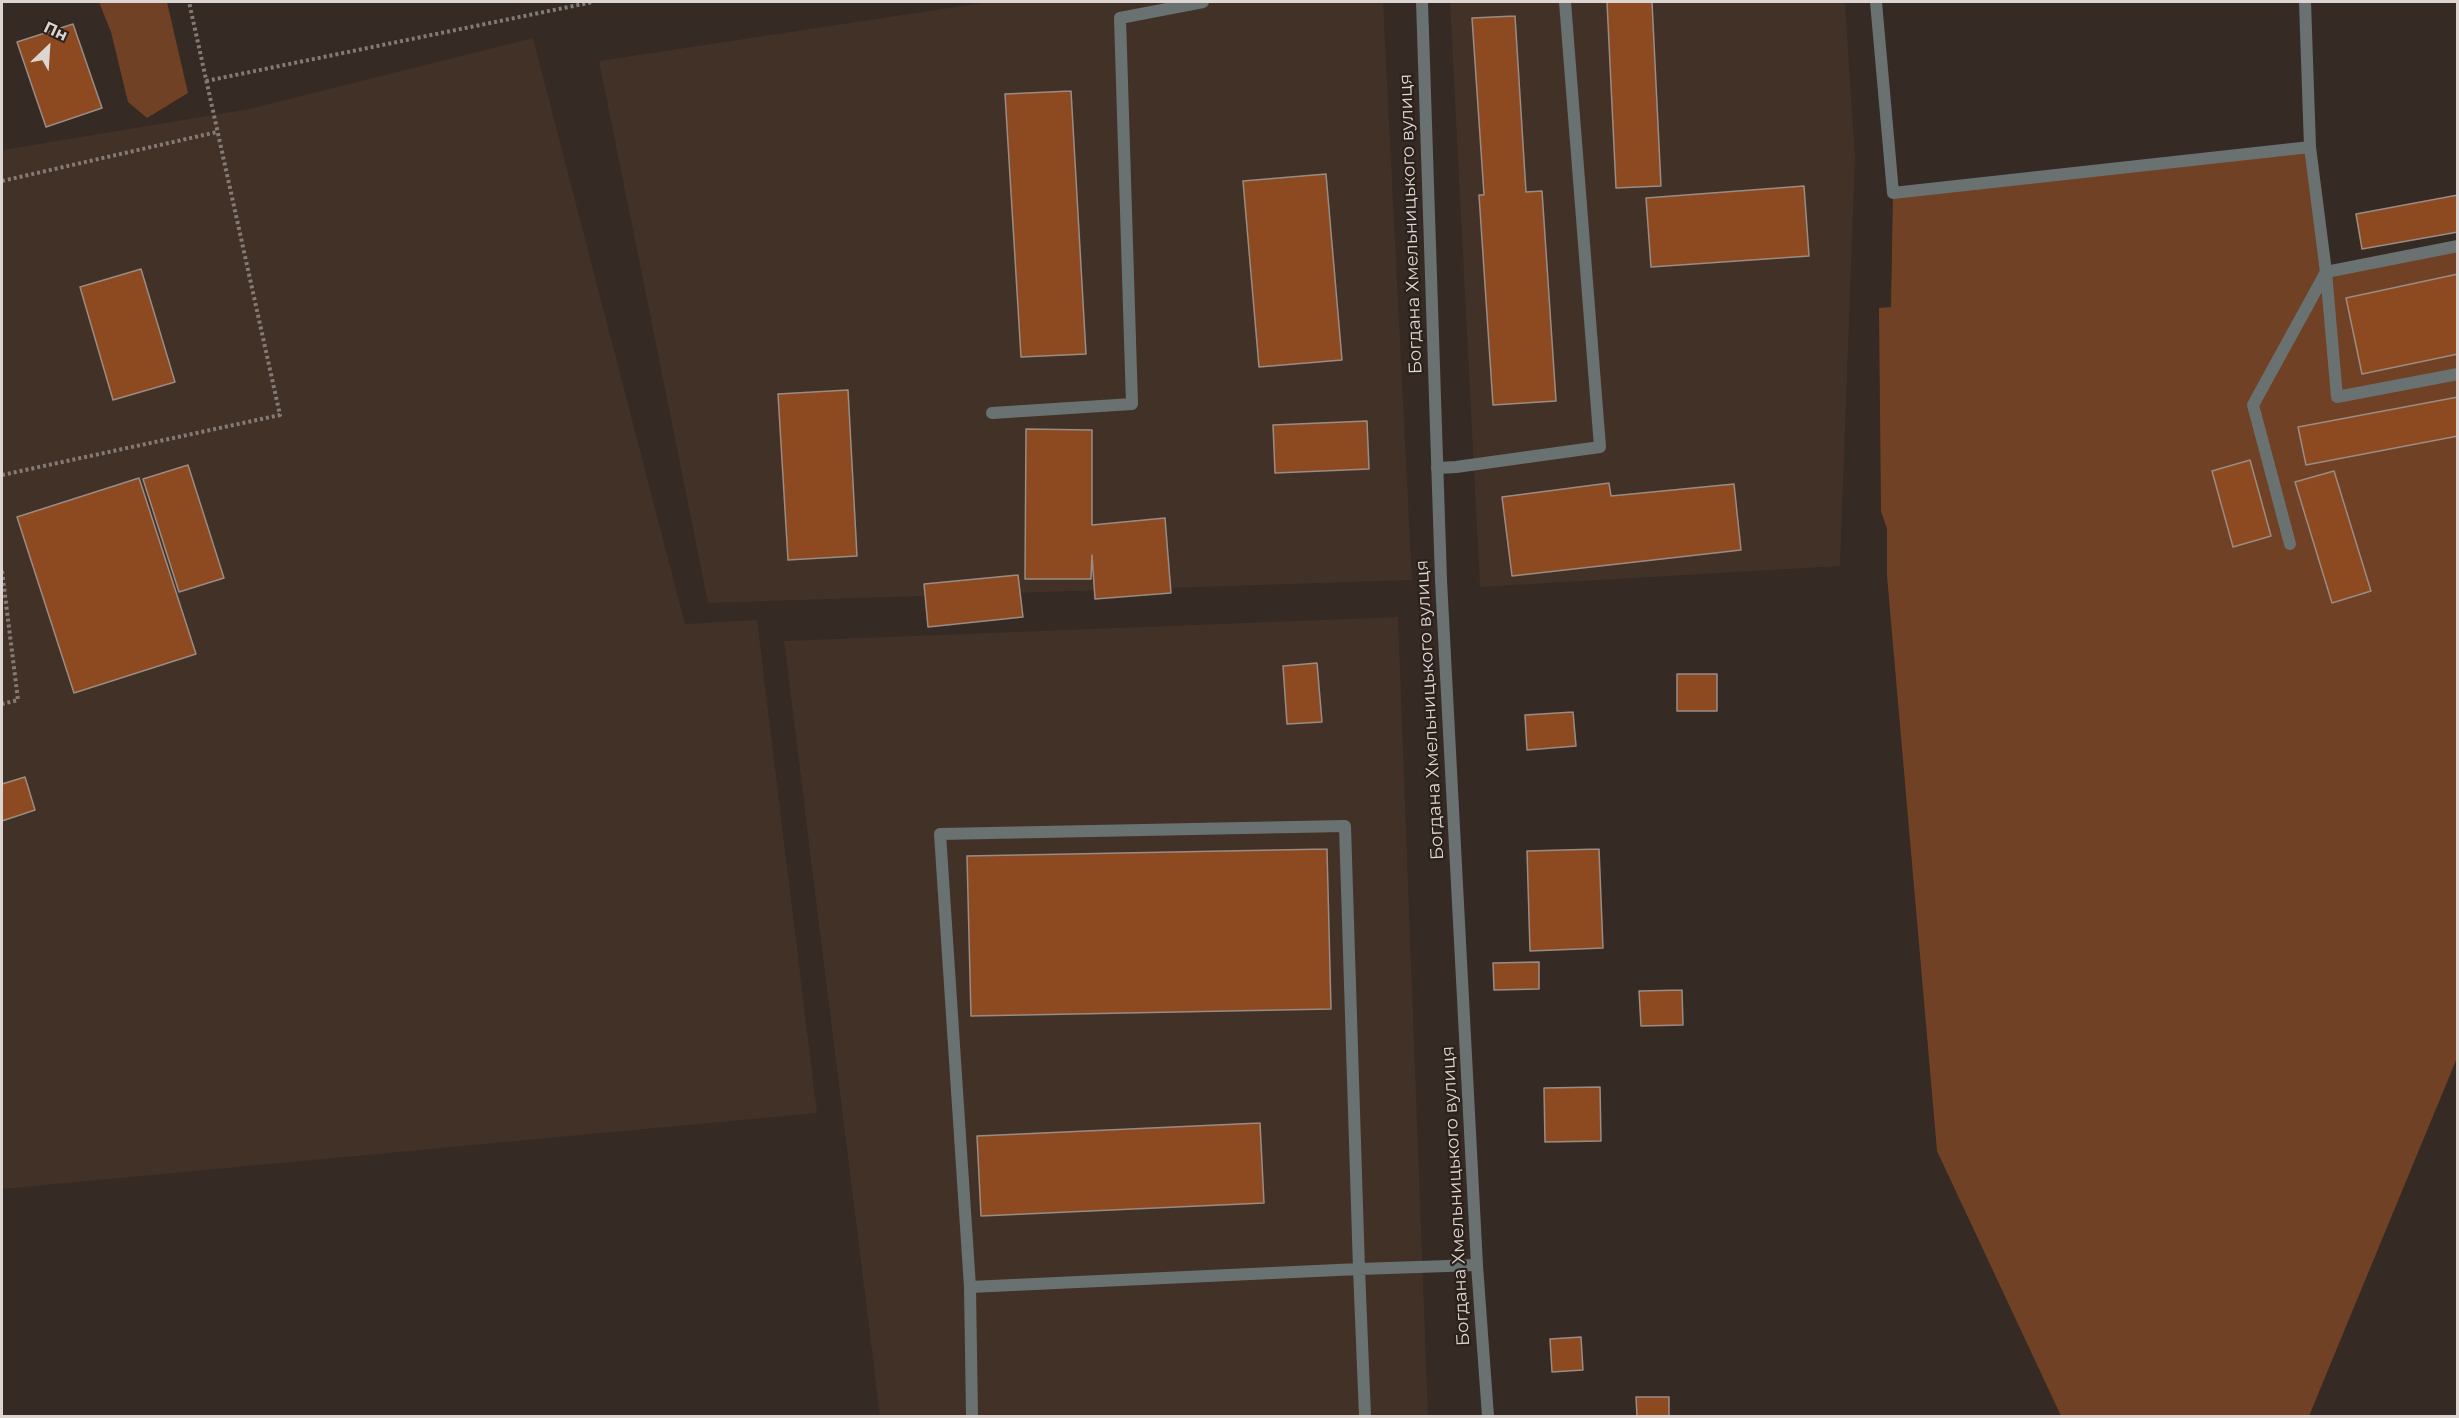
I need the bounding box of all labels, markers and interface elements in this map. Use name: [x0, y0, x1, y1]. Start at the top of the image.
north arrow: [18, 18, 78, 78]
text: Пн: [41, 18, 71, 45]
street label: Богдана Хмельницького вулиця: [1395, 73, 1427, 375]
street label: Богдана Хмельницького вулиця: [1411, 559, 1449, 861]
street label: Богдана Хмельницького вулиця: [1437, 1045, 1475, 1347]

